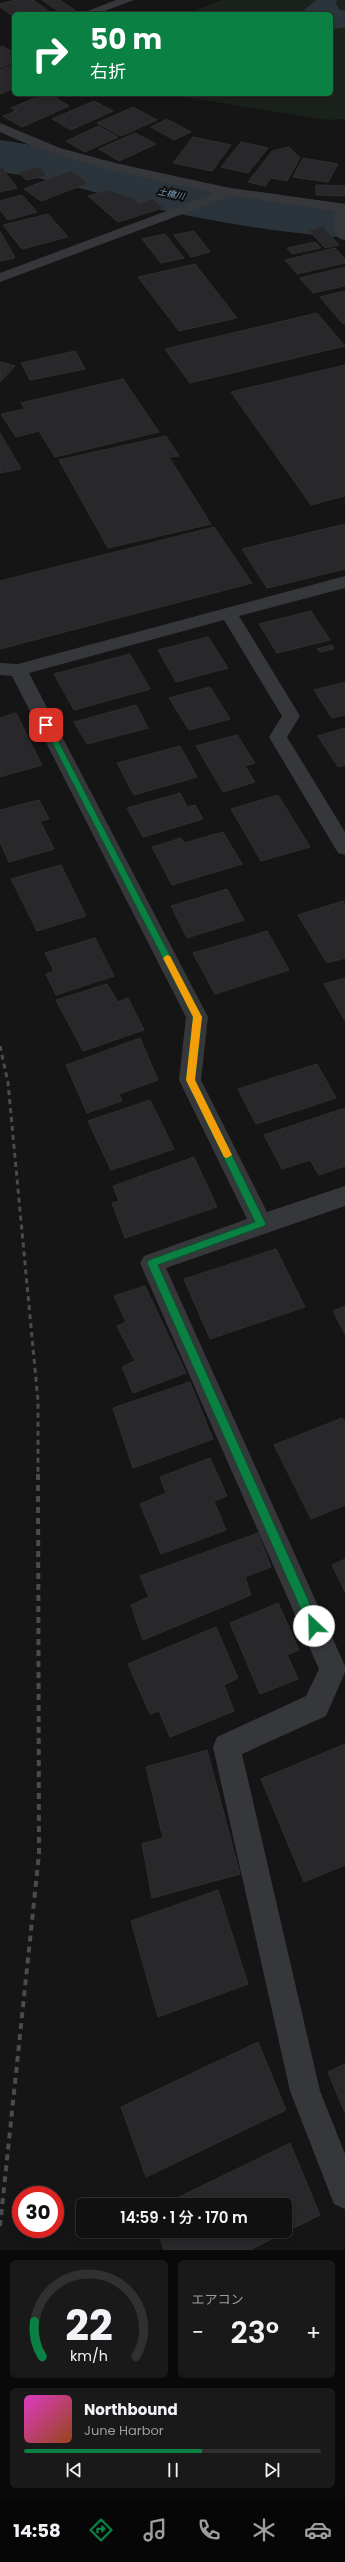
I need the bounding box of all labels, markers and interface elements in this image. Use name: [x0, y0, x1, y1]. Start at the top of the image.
text: 50 m: [90, 20, 162, 59]
icon: right: [24, 28, 76, 80]
text: 右折: [90, 59, 126, 84]
water label: 土橋川: [157, 185, 186, 203]
pin: [29, 708, 63, 742]
icon: arrive: [35, 714, 57, 736]
position arrow: [293, 1605, 335, 1647]
speed limit sign: 30: [12, 2186, 64, 2238]
text: 14:59 · 1 分 · 170 m: [120, 2207, 248, 2228]
text: エアコン: [192, 2290, 244, 2309]
text: 22: [65, 2296, 113, 2355]
text: 23°: [231, 2311, 279, 2354]
text: −: [192, 2317, 204, 2348]
text: +: [306, 2317, 321, 2348]
text: km/h: [70, 2346, 108, 2366]
text: Northbound: [84, 2399, 178, 2420]
text: June Harbor: [84, 2421, 164, 2440]
icon: previous: [63, 2459, 85, 2481]
icon: pause: [162, 2459, 184, 2481]
icon: next: [261, 2459, 283, 2481]
icon: directions: [87, 2516, 115, 2544]
icon: music: [141, 2516, 169, 2544]
icon: phone: [195, 2516, 223, 2544]
icon: climate: [250, 2516, 278, 2544]
icon: car: [304, 2516, 332, 2544]
text: 14:58: [13, 2518, 61, 2543]

